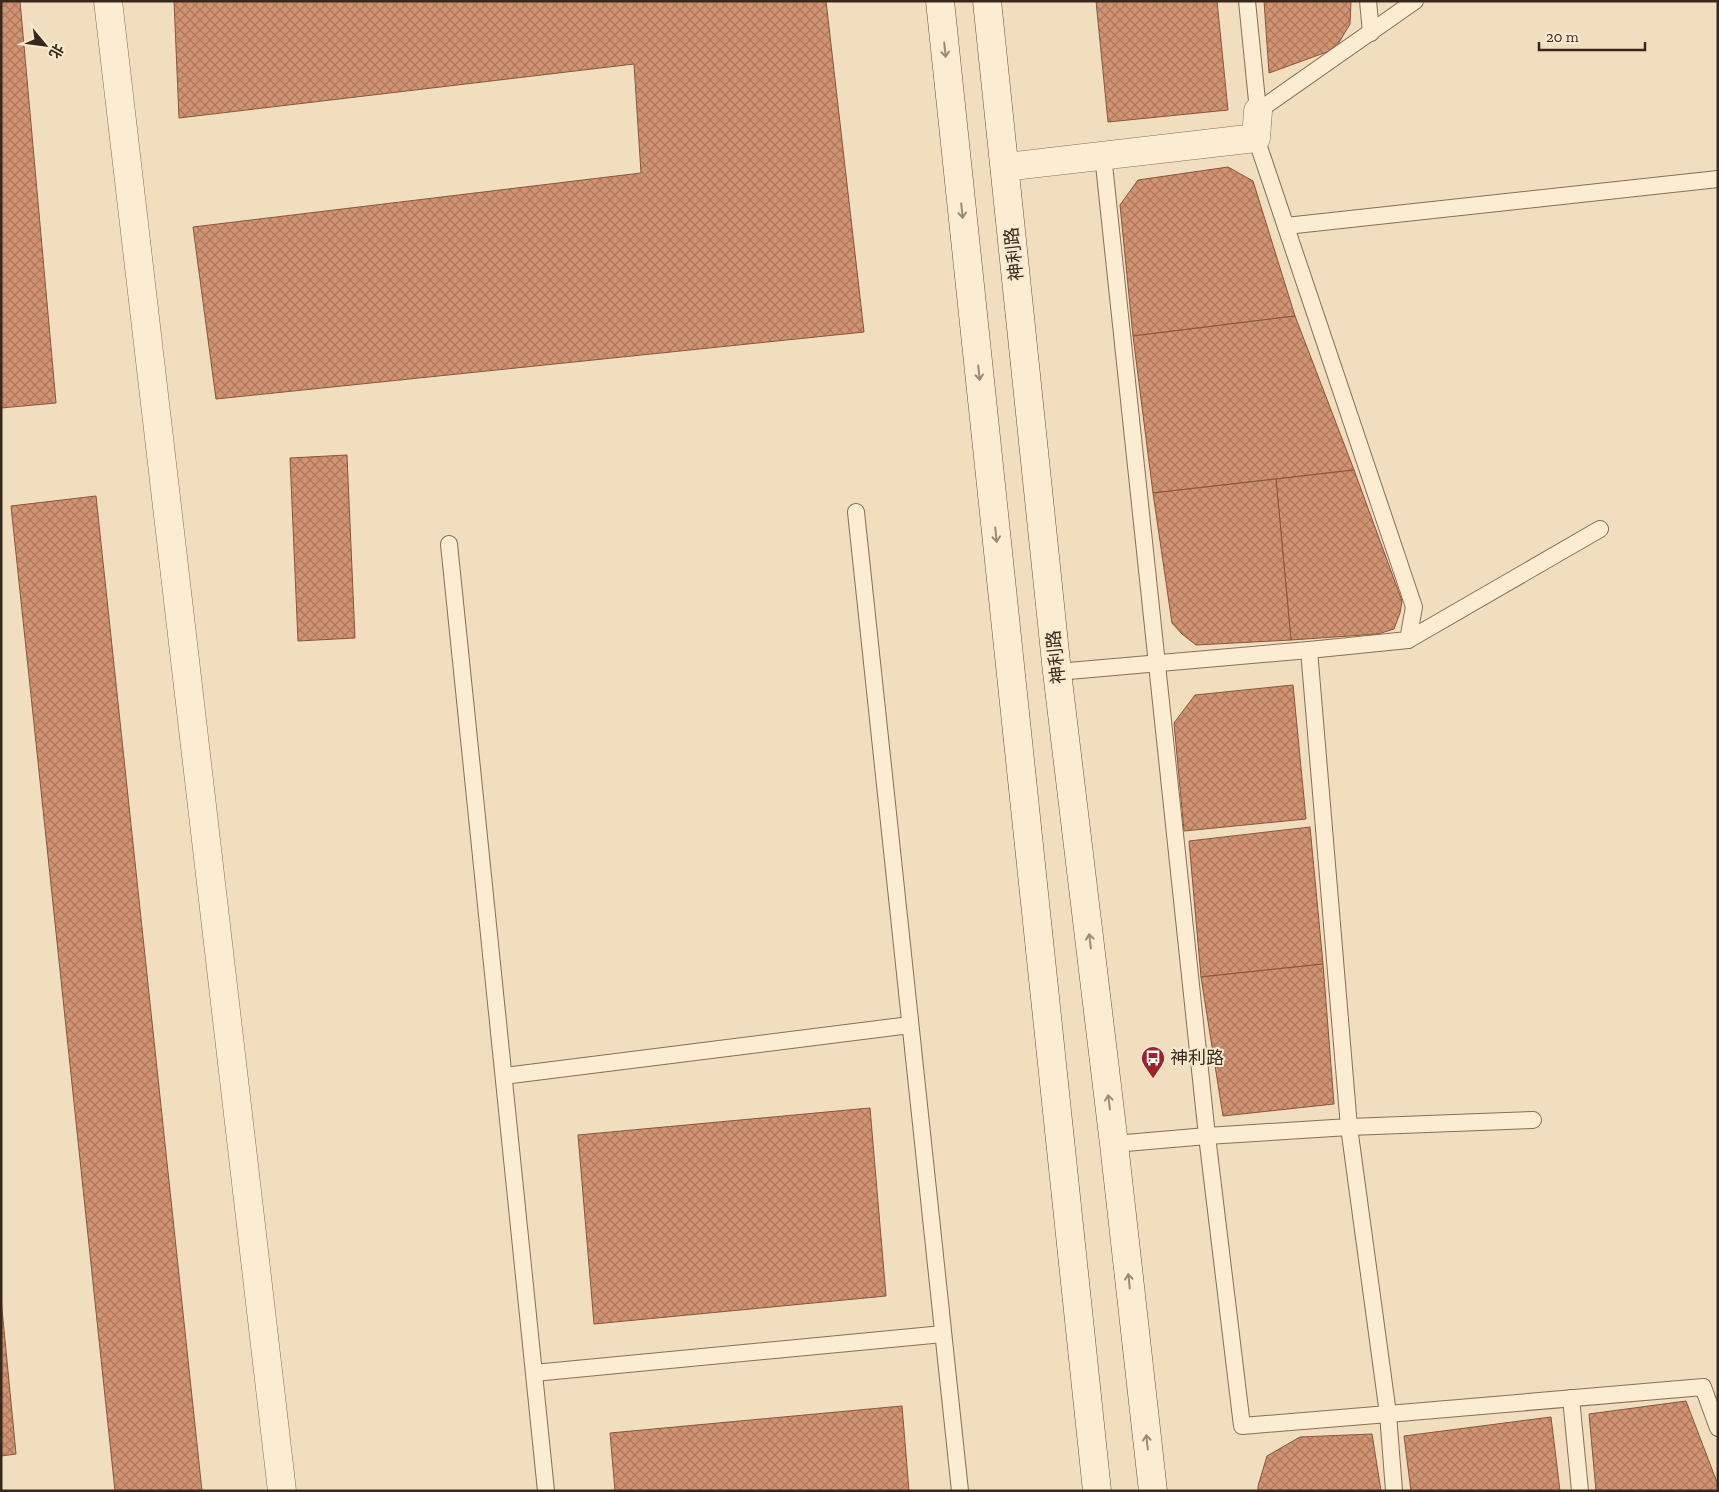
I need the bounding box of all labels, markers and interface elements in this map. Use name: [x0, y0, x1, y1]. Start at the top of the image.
north arrow: [20, 20, 70, 70]
scale bar: [1539, 20, 1645, 52]
text: 20 m: [1546, 28, 1579, 46]
text: 北: [45, 41, 67, 61]
one-way arrow: [940, 41, 950, 57]
one-way arrow: [957, 203, 967, 219]
street label: 神利路: [1000, 226, 1028, 282]
one-way arrow: [974, 365, 984, 381]
one-way arrow: [991, 526, 1001, 542]
street label: 神利路: [1042, 629, 1070, 685]
one-way arrow: [1085, 933, 1095, 949]
bus stop icon: 神利路: [1140, 1045, 1166, 1079]
place label: 神利路: [1170, 1047, 1224, 1069]
one-way arrow: [1104, 1094, 1114, 1110]
one-way arrow: [1124, 1273, 1134, 1289]
one-way arrow: [1142, 1435, 1152, 1451]

